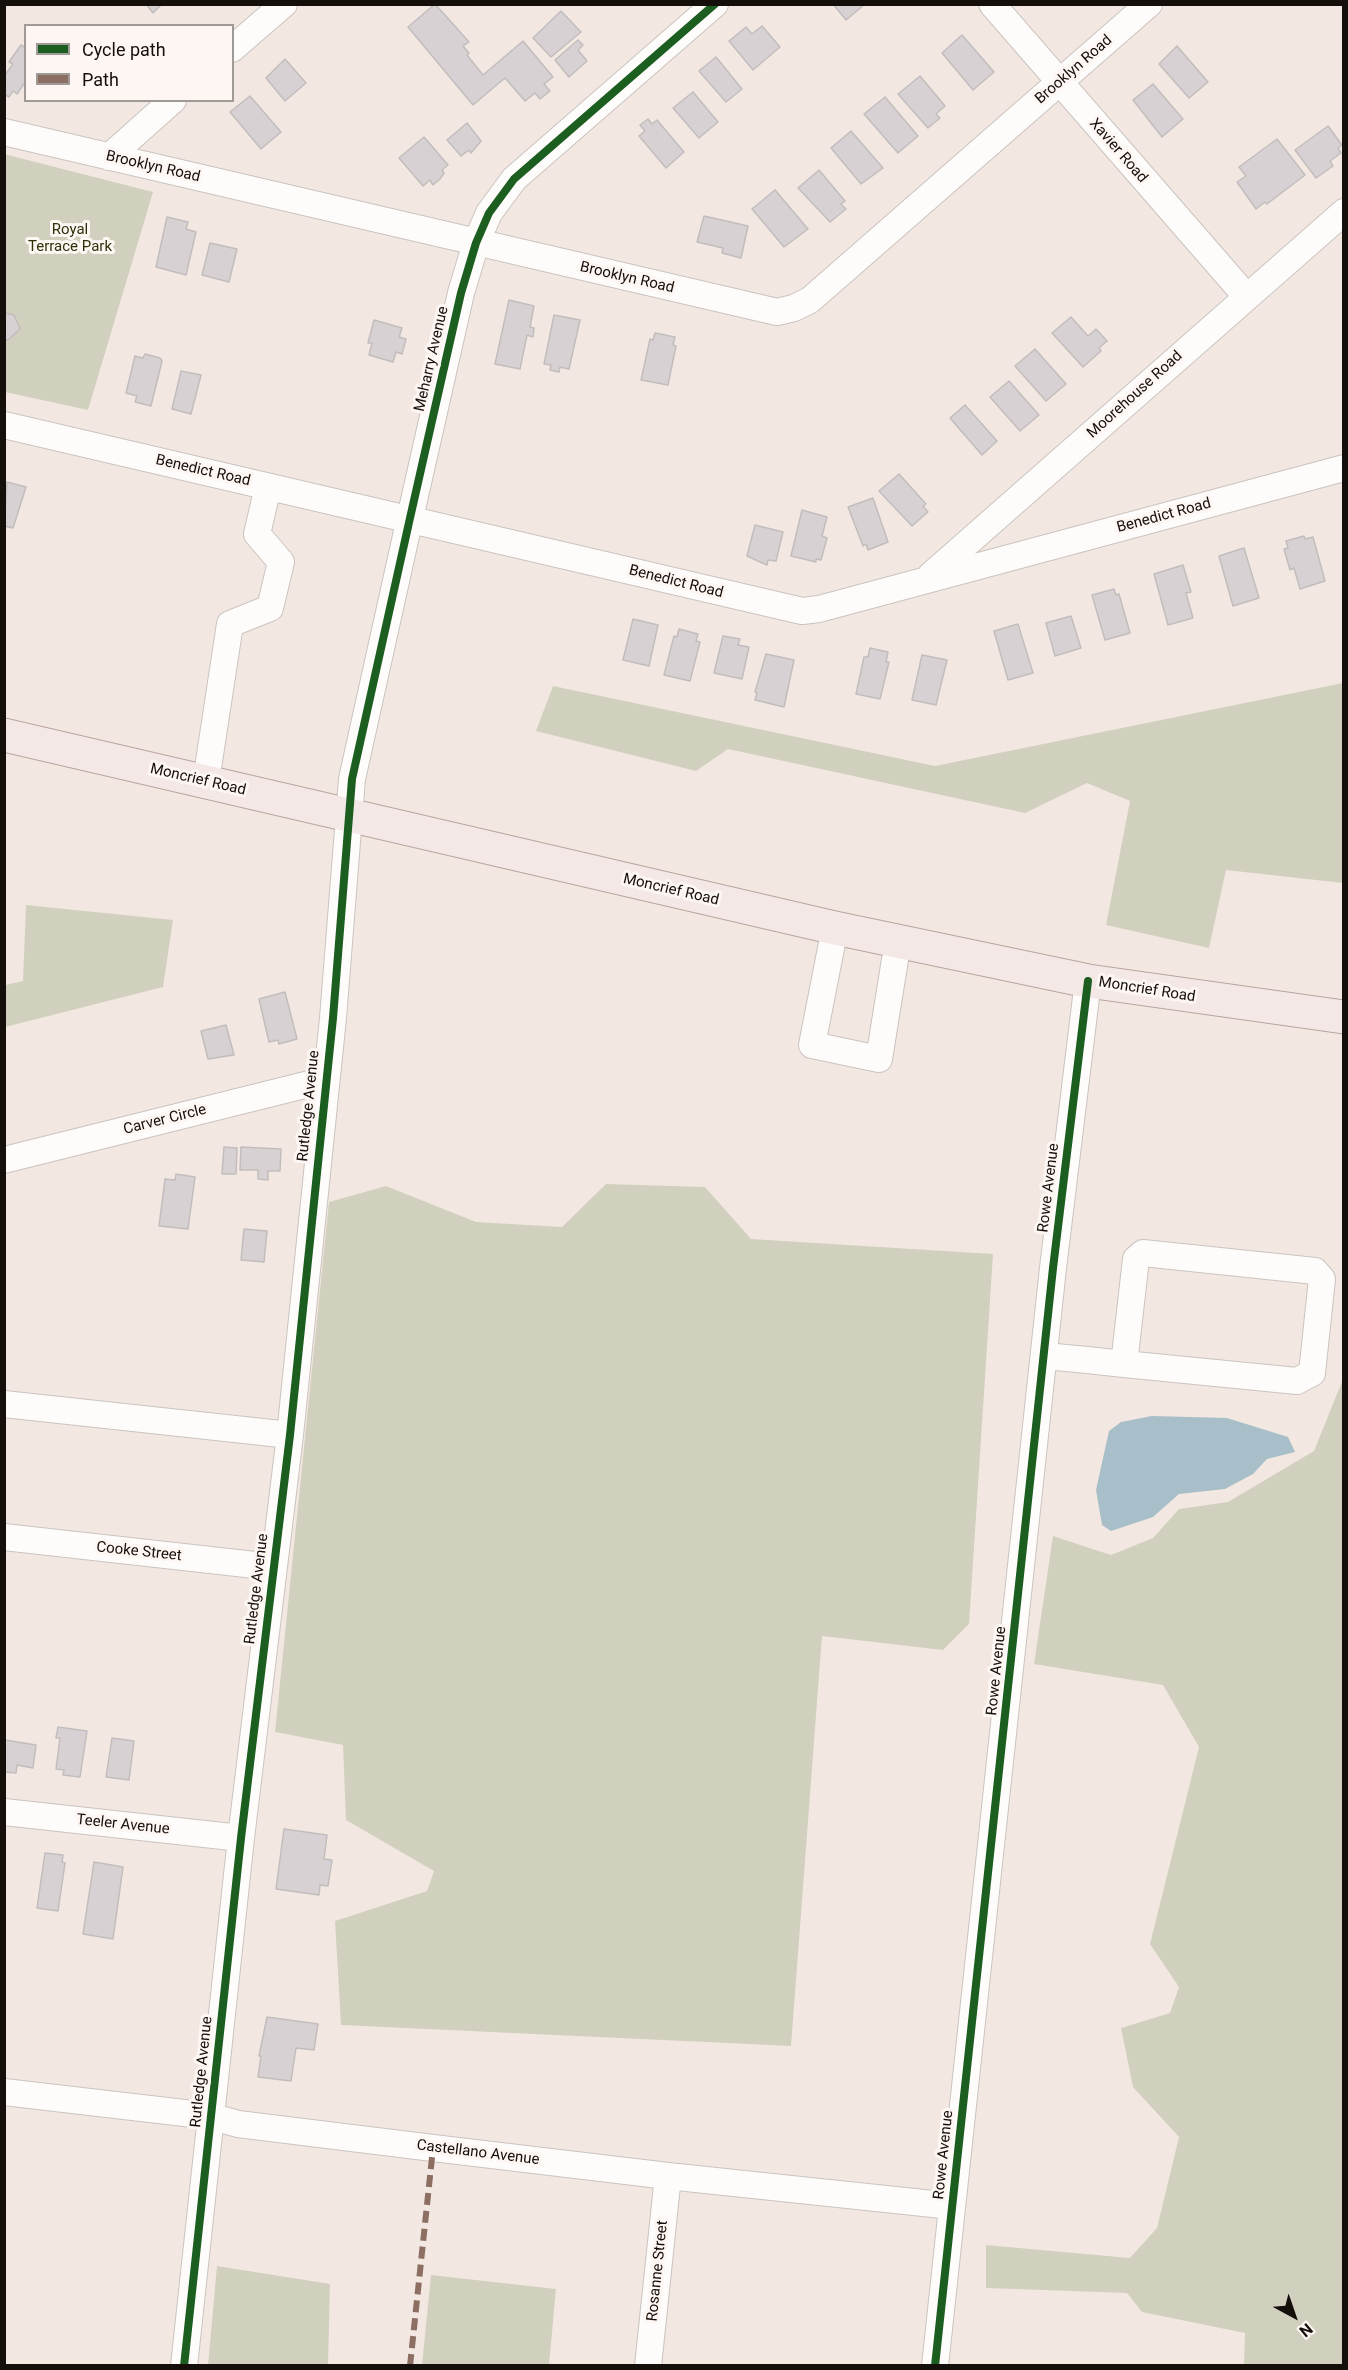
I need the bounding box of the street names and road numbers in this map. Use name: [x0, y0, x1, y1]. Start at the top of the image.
street label: Brooklyn Road: [1032, 32, 1116, 108]
street label: Xavier Road: [1085, 115, 1151, 187]
street label: Brooklyn Road: [104, 147, 202, 187]
street label: Brooklyn Road: [578, 258, 676, 298]
street label: Meharry Avenue: [411, 305, 453, 413]
street label: Moorehouse Road: [1084, 347, 1186, 443]
street label: Benedict Road: [154, 451, 252, 491]
street label: Benedict Road: [1115, 495, 1213, 537]
street label: Benedict Road: [627, 562, 725, 602]
street label: Moncrief Road: [148, 760, 248, 800]
street label: Moncrief Road: [621, 870, 721, 910]
street label: Moncrief Road: [1097, 973, 1197, 1007]
street label: Rutledge Avenue: [294, 1050, 324, 1162]
street label: Carver Circle: [122, 1101, 208, 1139]
street label: Rowe Avenue: [1035, 1142, 1063, 1234]
street label: Rutledge Avenue: [241, 1533, 273, 1645]
street label: Cooke Street: [96, 1539, 182, 1565]
street label: Rowe Avenue: [983, 1625, 1011, 1717]
street label: Teeler Avenue: [76, 1811, 170, 1839]
street label: Rutledge Avenue: [187, 2016, 217, 2128]
street label: Rowe Avenue: [930, 2109, 958, 2201]
street label: Castellano Avenue: [416, 2137, 540, 2169]
street label: Rosanne Street: [644, 2220, 672, 2322]

